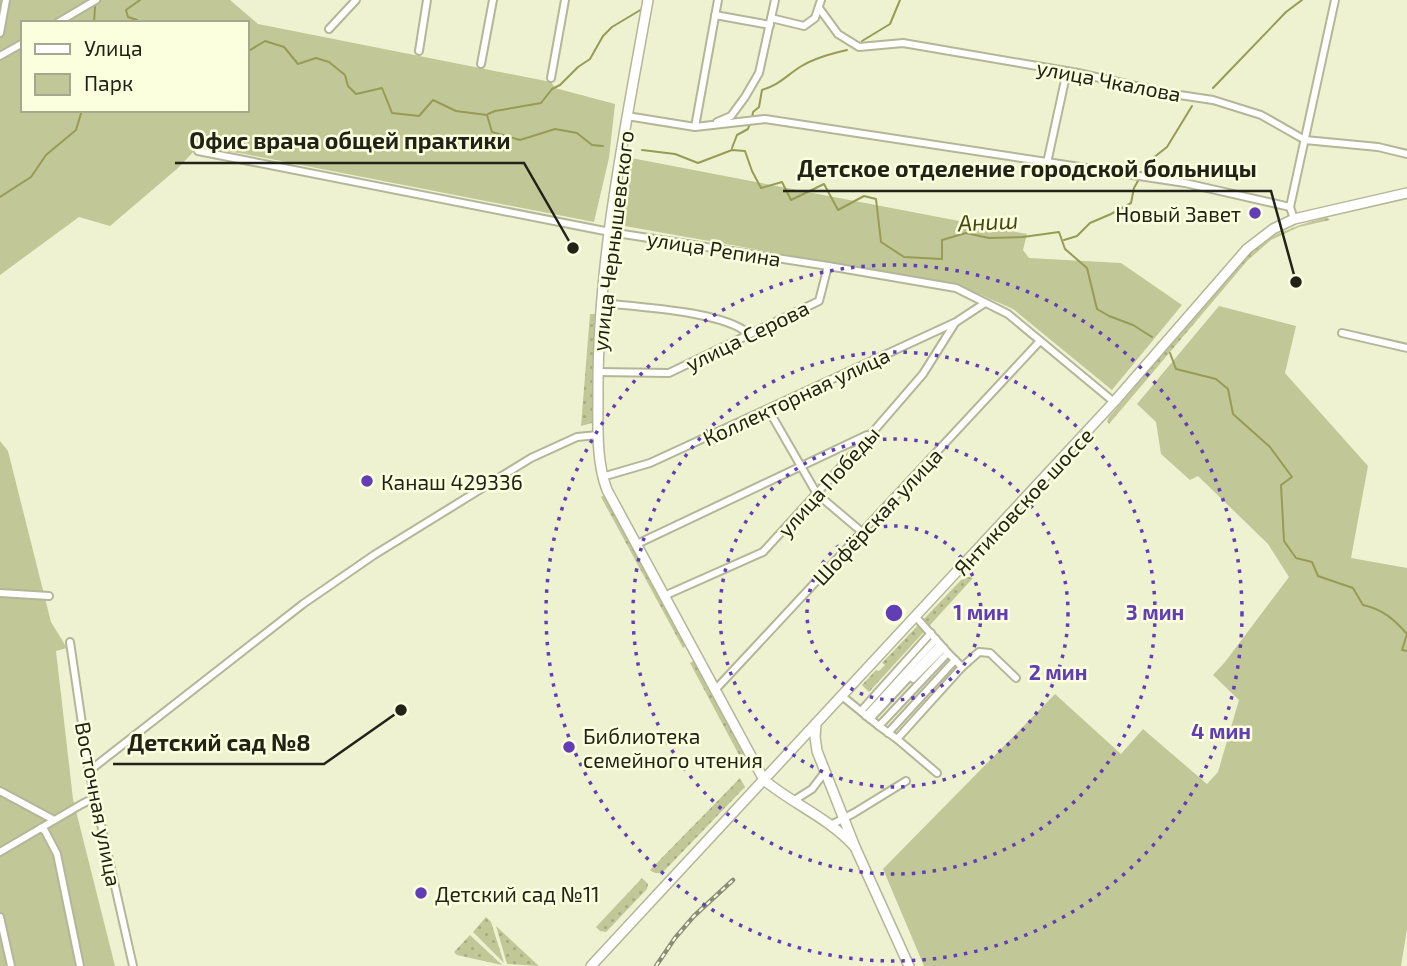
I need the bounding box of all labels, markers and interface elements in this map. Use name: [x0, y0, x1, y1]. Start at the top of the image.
legend: [21, 21, 248, 112]
text: Улица: [84, 35, 143, 60]
street label: улица Чкалова: [1035, 54, 1183, 107]
text: Парк: [84, 70, 133, 95]
callout: Офис врача общей практики: [175, 119, 524, 163]
text: Офис врача общей практики: [189, 126, 511, 154]
street label: улица Чернышевского: [586, 129, 639, 353]
callout: Детское отделение городской больницы: [783, 147, 1271, 191]
text: Детское отделение городской больницы: [797, 154, 1257, 182]
place label: Новый Завет: [1115, 201, 1241, 226]
water label: Аниш: [956, 205, 1019, 237]
marker: Новый Завет: [1247, 205, 1263, 221]
street label: улица Репина: [645, 225, 783, 272]
street label: улица Серова: [681, 294, 813, 376]
street label: Коллекторная улица: [699, 342, 894, 451]
street label: улица Победы: [772, 421, 885, 542]
street label: Янтиковское шоссе: [948, 422, 1098, 580]
street label: Шофёрская улица: [807, 442, 948, 590]
place label: Канаш 429336: [381, 469, 523, 494]
marker: Канаш 429336: [359, 473, 375, 489]
text: 1 мин: [953, 599, 1009, 624]
text: 3 мин: [1126, 599, 1184, 624]
centre of rings: [882, 601, 906, 625]
text: 2 мин: [1029, 659, 1087, 684]
text: 4 мин: [1191, 718, 1251, 743]
street label: Восточная улица: [70, 720, 127, 889]
callout: Детский сад №8: [113, 720, 324, 764]
place label: Библиотека семейного чтения: [583, 723, 763, 772]
text: Детский сад №8: [127, 728, 311, 756]
marker: Библиотека семейного чтения: [561, 739, 577, 755]
place label: Детский сад №11: [435, 881, 600, 906]
marker: Детский сад №11: [413, 885, 429, 901]

